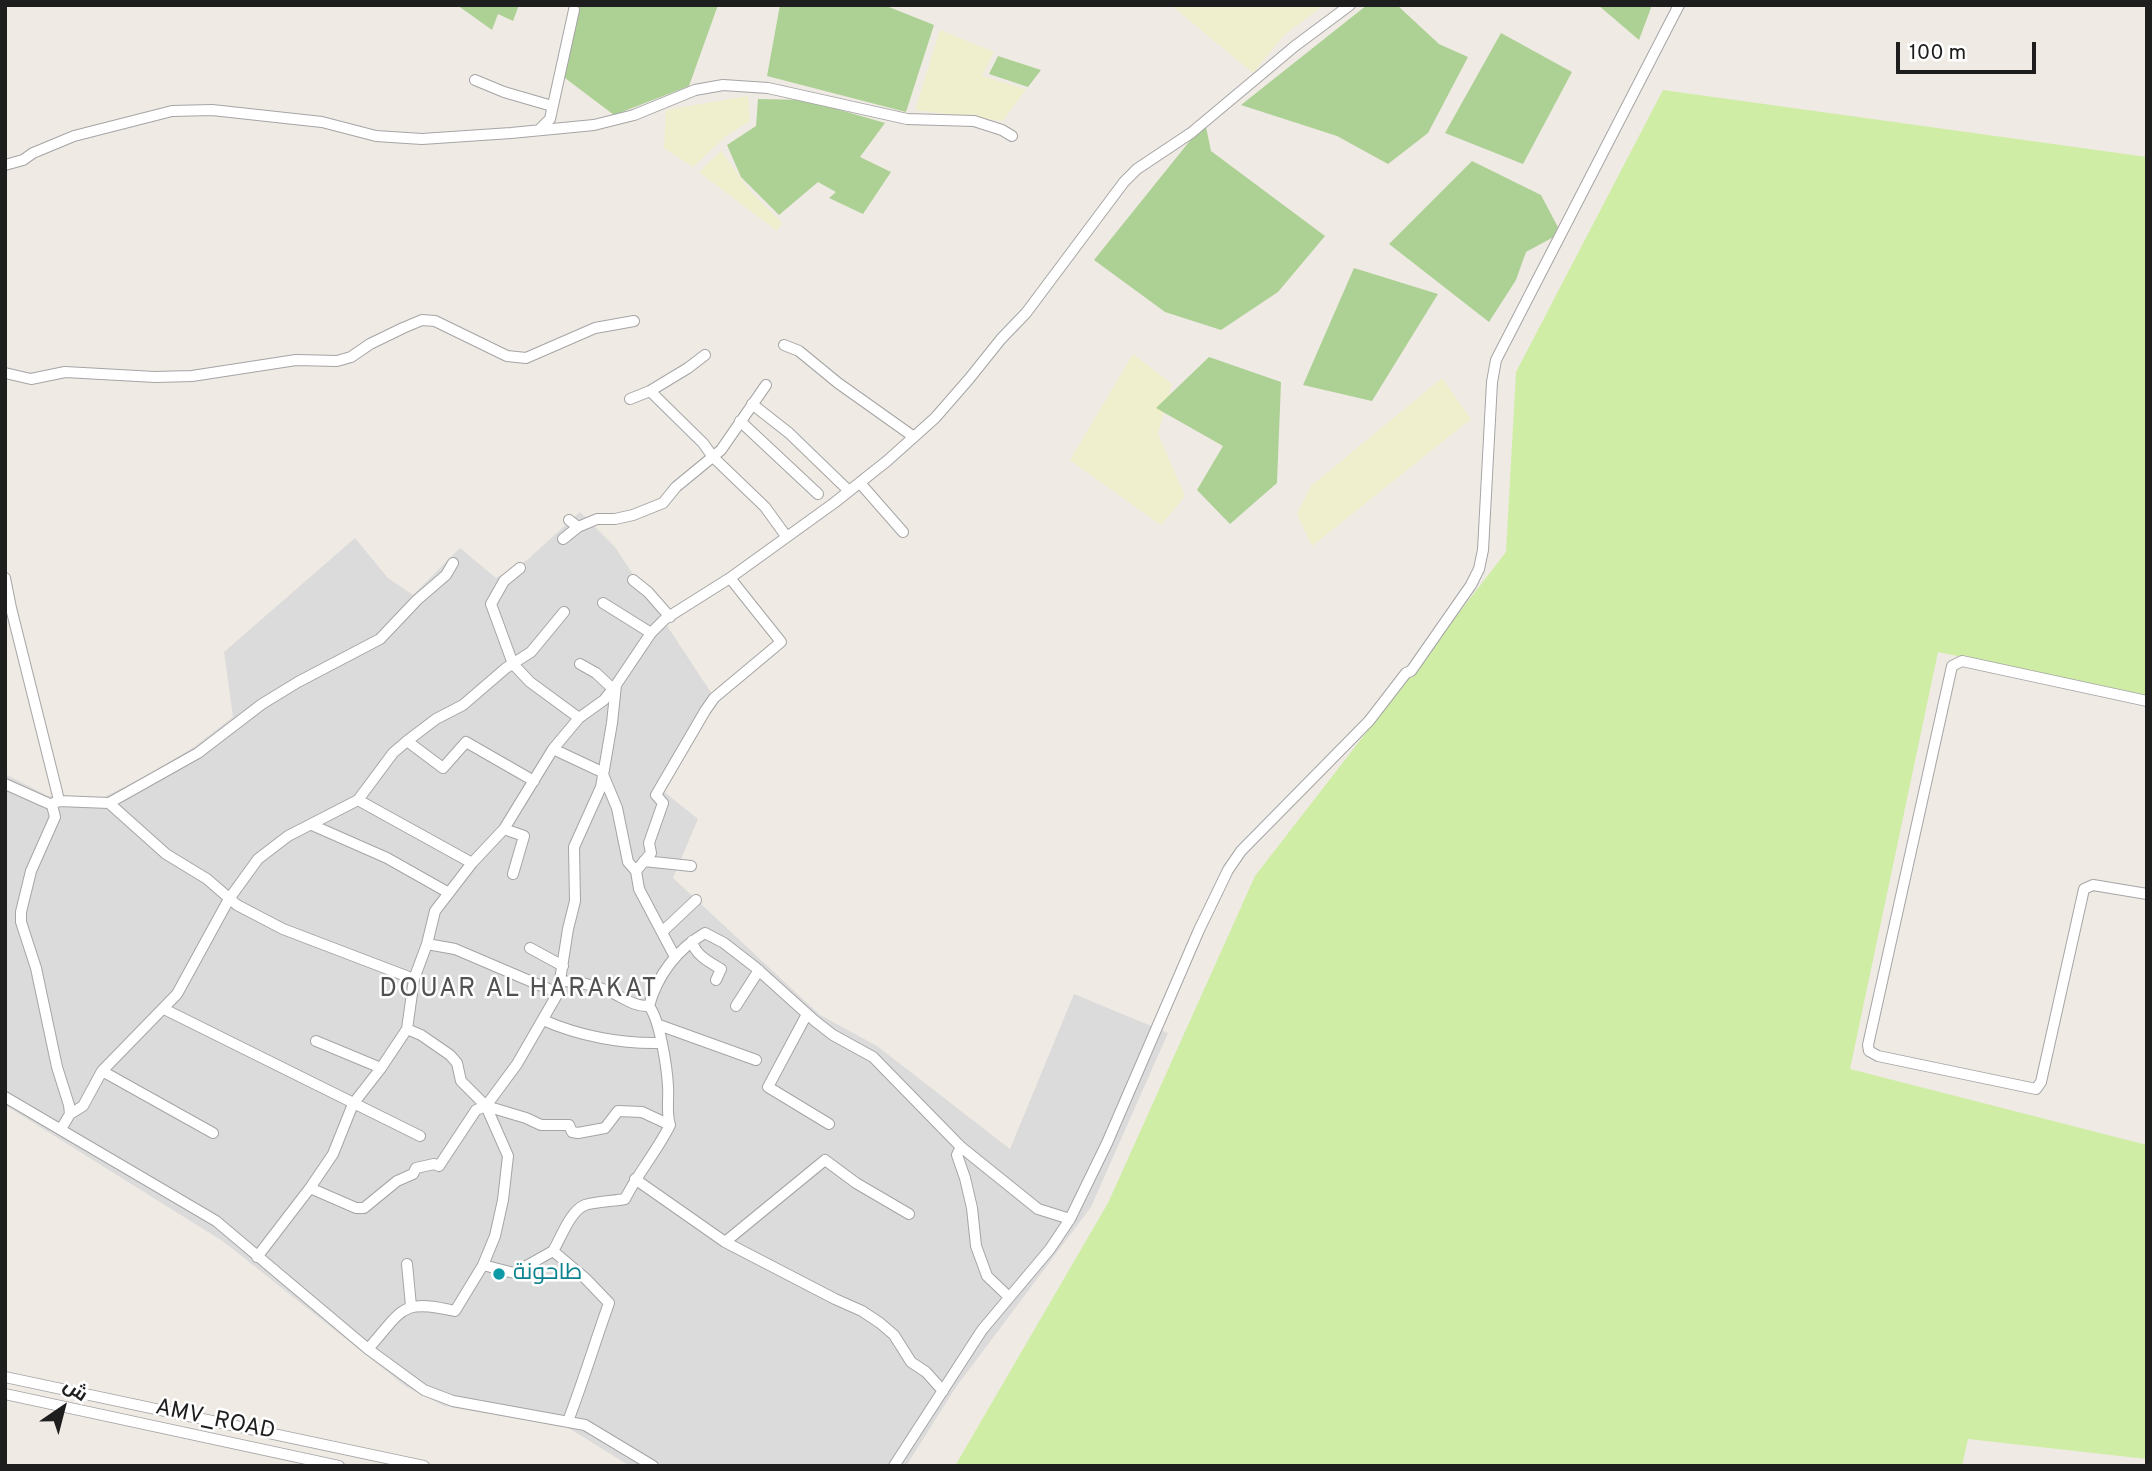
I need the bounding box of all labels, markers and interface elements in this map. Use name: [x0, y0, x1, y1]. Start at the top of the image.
scale bar: [1900, 28, 2040, 72]
text: 100 m: [1909, 40, 1966, 67]
district label: DOUAR AL HARAKAT: [381, 975, 657, 1007]
place label: طاحونة: [513, 1260, 582, 1288]
marker: طاحونة: [491, 1266, 507, 1282]
north arrow: [28, 1373, 98, 1443]
text: ش: [58, 1374, 92, 1408]
street label: AMV_ROAD: [153, 1395, 277, 1447]

